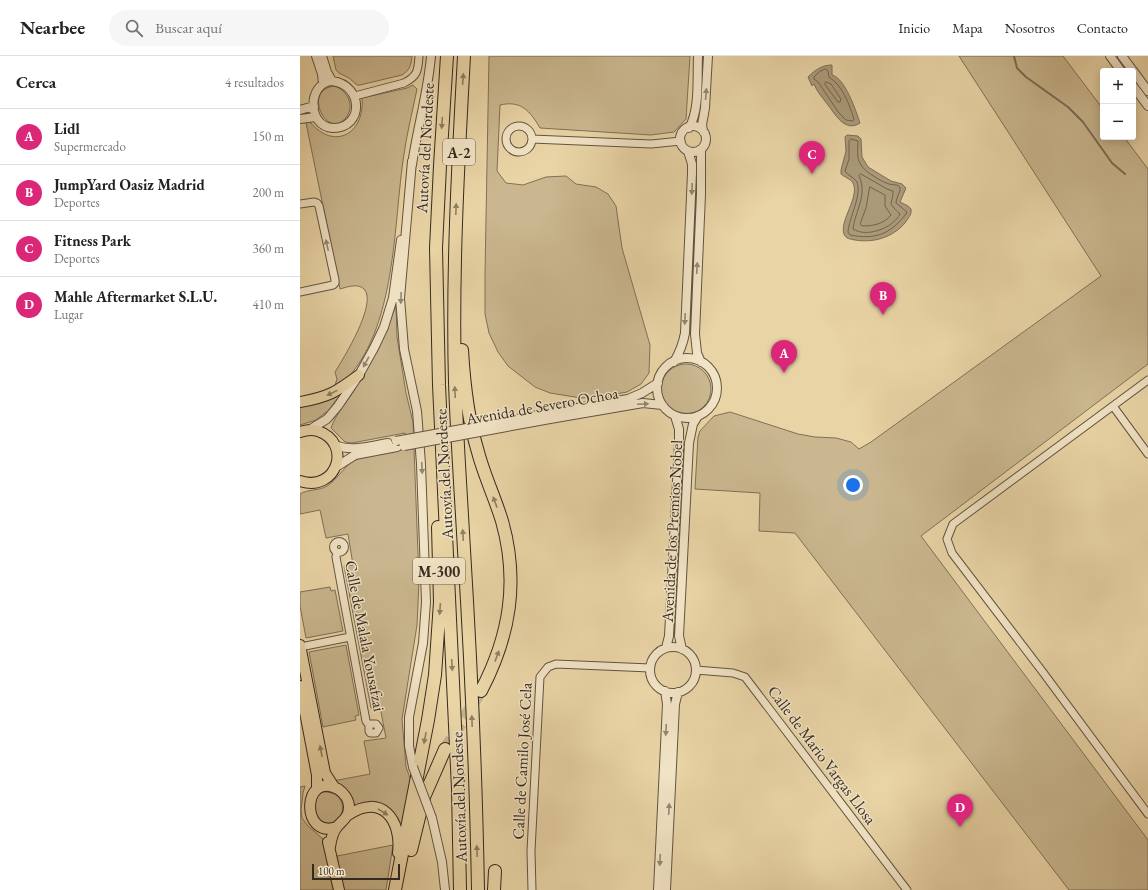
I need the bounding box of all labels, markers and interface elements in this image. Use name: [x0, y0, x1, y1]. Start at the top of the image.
search box: [109, 10, 389, 46]
text: Nearbee: [20, 15, 85, 40]
icon: search: [123, 17, 145, 39]
text: Buscar aquí: [155, 18, 222, 37]
text: Inicio: [899, 19, 930, 37]
text: Mapa: [952, 19, 983, 37]
text: Nosotros: [1005, 19, 1055, 37]
text: Contacto: [1077, 19, 1128, 37]
map controls: [1100, 68, 1136, 140]
button: +: [1100, 68, 1136, 104]
text: Cerca: [16, 71, 56, 93]
one-way arrow: [460, 72, 466, 85]
text: 4 resultados: [225, 74, 284, 91]
street label: Autovía del Nordeste: [411, 82, 439, 215]
one-way arrow: [702, 88, 709, 100]
button: −: [1100, 104, 1136, 140]
one-way arrow: [439, 117, 446, 129]
text: Lidl: [54, 119, 80, 138]
text: A: [24, 128, 34, 145]
text: 150 m: [253, 128, 284, 145]
text: Supermercado: [54, 138, 126, 155]
road number: A-2: [443, 139, 475, 165]
pin: C: [799, 141, 825, 174]
text: JumpYard Oasiz Madrid: [54, 175, 205, 194]
one-way arrow: [688, 183, 695, 195]
text: B: [25, 184, 33, 201]
text: 200 m: [253, 184, 284, 201]
text: Deportes: [54, 194, 100, 211]
one-way arrow: [453, 202, 459, 215]
text: Fitness Park: [54, 231, 131, 250]
one-way arrow: [324, 239, 330, 251]
text: C: [24, 240, 34, 257]
text: 360 m: [253, 240, 284, 257]
text: Deportes: [54, 250, 100, 267]
one-way arrow: [694, 262, 701, 274]
pin: B: [870, 282, 896, 315]
text: Mahle Aftermarket S.L.U.: [54, 287, 217, 306]
one-way arrow: [397, 292, 404, 304]
text: D: [24, 296, 34, 313]
text: 410 m: [253, 296, 284, 313]
text: Lugar: [54, 306, 84, 323]
one-way arrow: [682, 313, 689, 325]
pin: A: [771, 340, 797, 373]
one-way arrow: [363, 356, 370, 367]
street label: Avenida de Severo Ochoa: [463, 382, 620, 430]
one-way arrow: [452, 386, 459, 398]
one-way arrow: [326, 390, 337, 397]
one-way arrow: [637, 400, 649, 407]
street label: Autovía del Nordeste: [430, 408, 458, 541]
street label: Avenida de los Premios Nobel: [657, 439, 687, 624]
one-way arrow: [418, 462, 425, 474]
your location: [843, 475, 863, 495]
one-way arrow: [492, 495, 498, 507]
one-way arrow: [460, 529, 467, 541]
road number: M-300: [413, 558, 465, 584]
street label: Calle de Malala Yousafzai: [340, 559, 390, 713]
one-way arrow: [436, 603, 443, 615]
one-way arrow: [494, 649, 500, 661]
one-way arrow: [449, 659, 456, 671]
street label: Calle de Camilo José Cela: [507, 681, 537, 840]
street label: Calle de Mario Vargas Llosa: [763, 681, 881, 829]
one-way arrow: [469, 714, 475, 727]
one-way arrow: [663, 724, 669, 737]
one-way arrow: [421, 731, 427, 744]
street label: Autovía del Nordeste: [446, 731, 472, 864]
one-way arrow: [317, 745, 323, 757]
pin: D: [947, 794, 973, 827]
one-way arrow: [666, 803, 673, 815]
one-way arrow: [378, 808, 389, 816]
one-way arrow: [474, 844, 480, 857]
one-way arrow: [656, 854, 663, 866]
scale bar: [312, 862, 400, 881]
text: 100 m: [318, 864, 345, 878]

